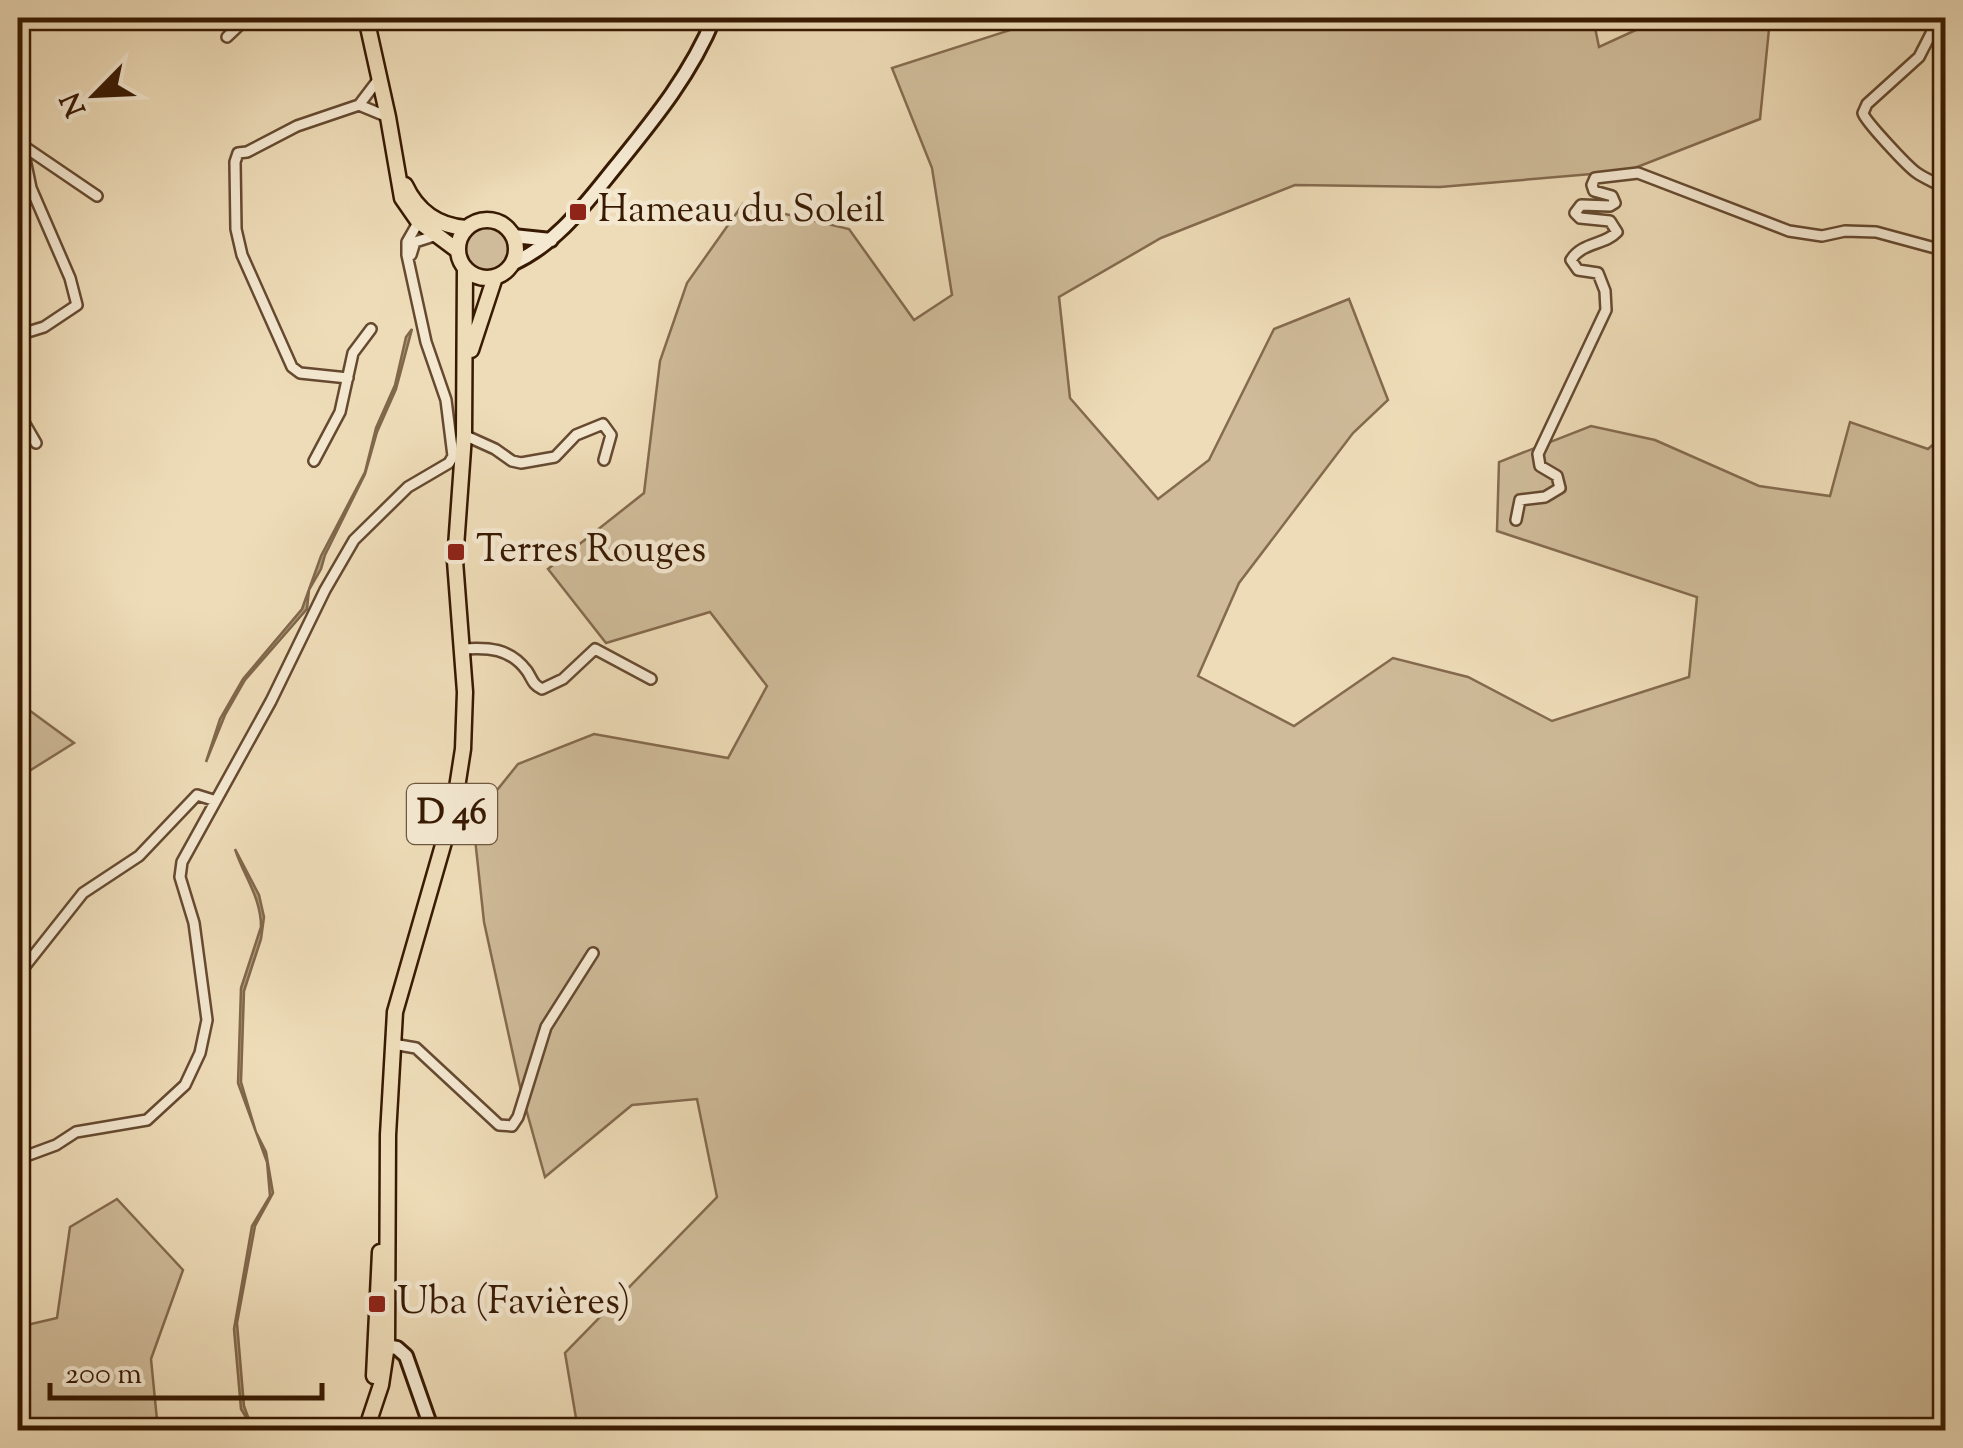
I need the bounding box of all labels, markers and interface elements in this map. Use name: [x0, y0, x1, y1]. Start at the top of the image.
north arrow: [45, 45, 145, 145]
text: N: [52, 86, 98, 122]
place label: Hameau du Soleil: [598, 185, 885, 239]
marker: Hameau du Soleil: [567, 201, 589, 223]
place label: Terres Rouges: [476, 525, 706, 579]
marker: Terres Rouges: [445, 541, 467, 563]
road number: D 46: [407, 784, 497, 844]
place label: Uba (Favières): [397, 1277, 630, 1331]
marker: Uba (Favières): [366, 1293, 388, 1315]
scale bar: [50, 1338, 322, 1400]
text: 200 m: [65, 1354, 142, 1397]

